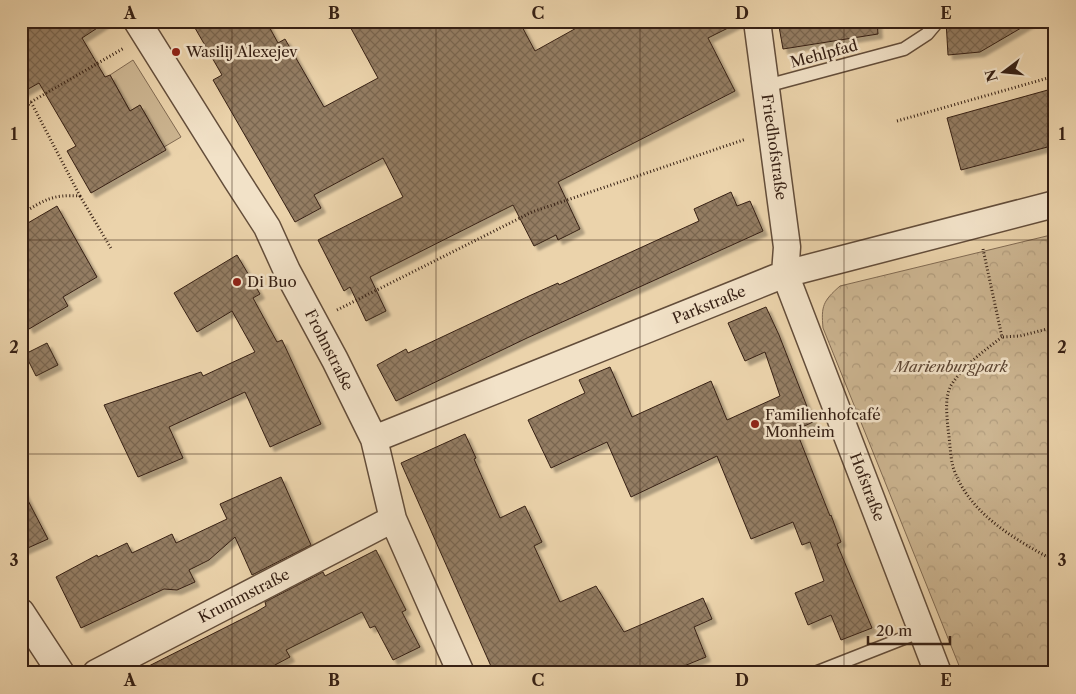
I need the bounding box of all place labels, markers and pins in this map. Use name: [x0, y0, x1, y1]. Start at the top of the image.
place label: Wasilij Alexejev: [185, 42, 298, 61]
marker: Wasilij Alexejev: [170, 46, 182, 58]
place label: Di Buo: [247, 272, 297, 291]
marker: Di Buo: [231, 276, 243, 288]
place label: Familienhofcafé Monheim: [765, 405, 881, 441]
marker: Familienhofcafé Monheim: [749, 418, 761, 430]

